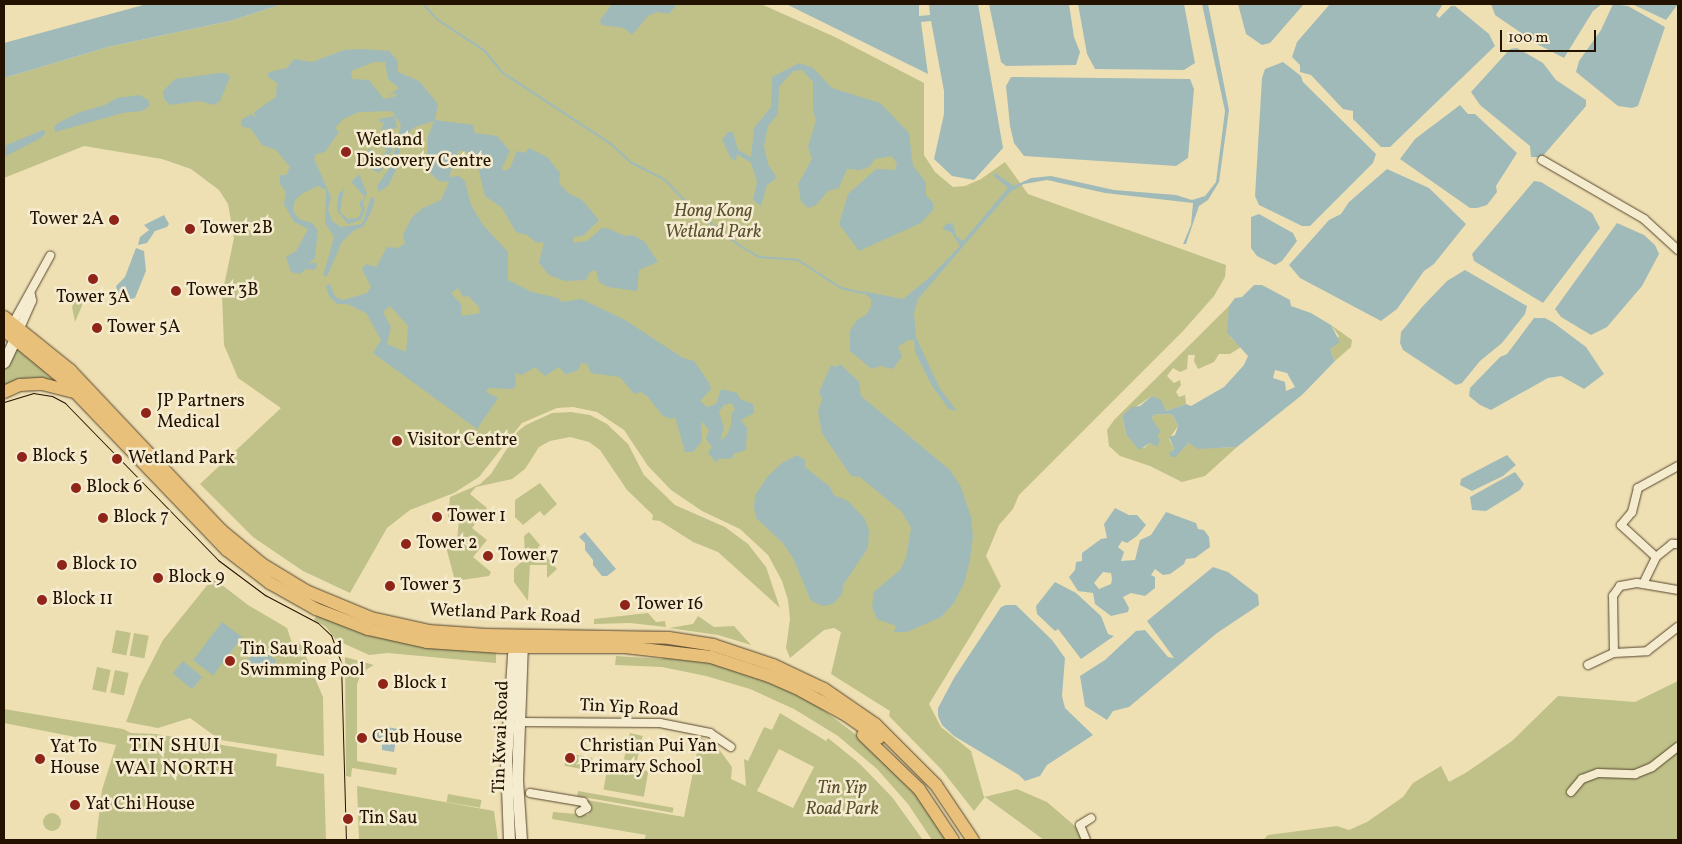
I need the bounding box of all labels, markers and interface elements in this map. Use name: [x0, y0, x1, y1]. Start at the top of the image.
scale bar: [1502, 20, 1598, 52]
text: 100 m: [1508, 28, 1548, 49]
place label: Wetland Discovery Centre: [356, 131, 492, 173]
marker: Wetland Discovery Centre: [340, 146, 352, 158]
park label: Hong Kong Wetland Park: [665, 202, 761, 244]
place label: Tower 2A: [30, 209, 104, 231]
marker: Tower 2A: [108, 214, 120, 226]
place label: Tower 2B: [200, 218, 273, 240]
marker: Tower 2B: [184, 223, 196, 235]
marker: Tower 3A: [87, 273, 99, 285]
place label: Tower 3B: [186, 280, 259, 302]
marker: Tower 3B: [170, 285, 182, 297]
place label: Tower 3A: [56, 287, 130, 309]
place label: Tower 5A: [107, 317, 180, 339]
marker: Tower 5A: [91, 322, 103, 334]
place label: JP Partners Medical: [157, 392, 245, 434]
marker: JP Partners Medical: [139, 406, 153, 420]
place label: Visitor Centre: [407, 430, 517, 452]
marker: Visitor Centre: [391, 435, 403, 447]
place label: Block 5: [32, 446, 88, 468]
place label: Wetland Park: [128, 448, 235, 470]
marker: Block 5: [16, 451, 28, 463]
marker: Wetland Park: [110, 452, 124, 466]
place label: Block 6: [86, 477, 142, 499]
marker: Block 6: [70, 482, 82, 494]
place label: Tower 1: [447, 506, 506, 528]
place label: Block 7: [113, 507, 169, 529]
marker: Tower 1: [431, 511, 443, 523]
marker: Block 7: [97, 512, 109, 524]
place label: Tower 2: [416, 533, 478, 555]
marker: Tower 2: [400, 538, 412, 550]
place label: Tower 7: [498, 545, 559, 567]
marker: Tower 7: [482, 550, 494, 562]
place label: Block 10: [72, 554, 137, 576]
marker: Block 10: [56, 559, 68, 571]
place label: Block 9: [168, 567, 225, 589]
marker: Block 9: [152, 572, 164, 584]
place label: Tower 3: [400, 575, 461, 597]
marker: Tower 3: [384, 580, 396, 592]
place label: Block 11: [52, 589, 113, 611]
marker: Block 11: [36, 594, 48, 606]
place label: Tower 16: [635, 594, 703, 616]
marker: Tower 16: [619, 599, 631, 611]
street label: Wetland Park Road: [429, 600, 581, 630]
place label: Tin Sau Road Swimming Pool: [240, 640, 365, 682]
marker: Tin Sau Road Swimming Pool: [224, 655, 236, 667]
place label: Block 1: [393, 673, 447, 695]
marker: Block 1: [377, 678, 389, 690]
street label: Tin Kwai Road: [489, 680, 515, 794]
street label: Tin Yip Road: [579, 696, 679, 722]
place label: Club House: [372, 727, 462, 749]
marker: Club House: [356, 732, 368, 744]
district label: TIN SHUI WAI NORTH: [114, 734, 236, 781]
place label: Christian Pui Yan Primary School: [580, 737, 718, 780]
place label: Yat To House: [50, 738, 100, 781]
marker: Christian Pui Yan Primary School: [564, 752, 576, 764]
marker: Yat To House: [34, 753, 46, 765]
park label: Tin Yip Road Park: [805, 779, 879, 822]
place label: Yat Chi House: [85, 794, 195, 816]
marker: Yat Chi House: [69, 799, 81, 811]
place label: Tin Sau: [359, 808, 417, 830]
marker: Tin Sau: [341, 812, 355, 826]

